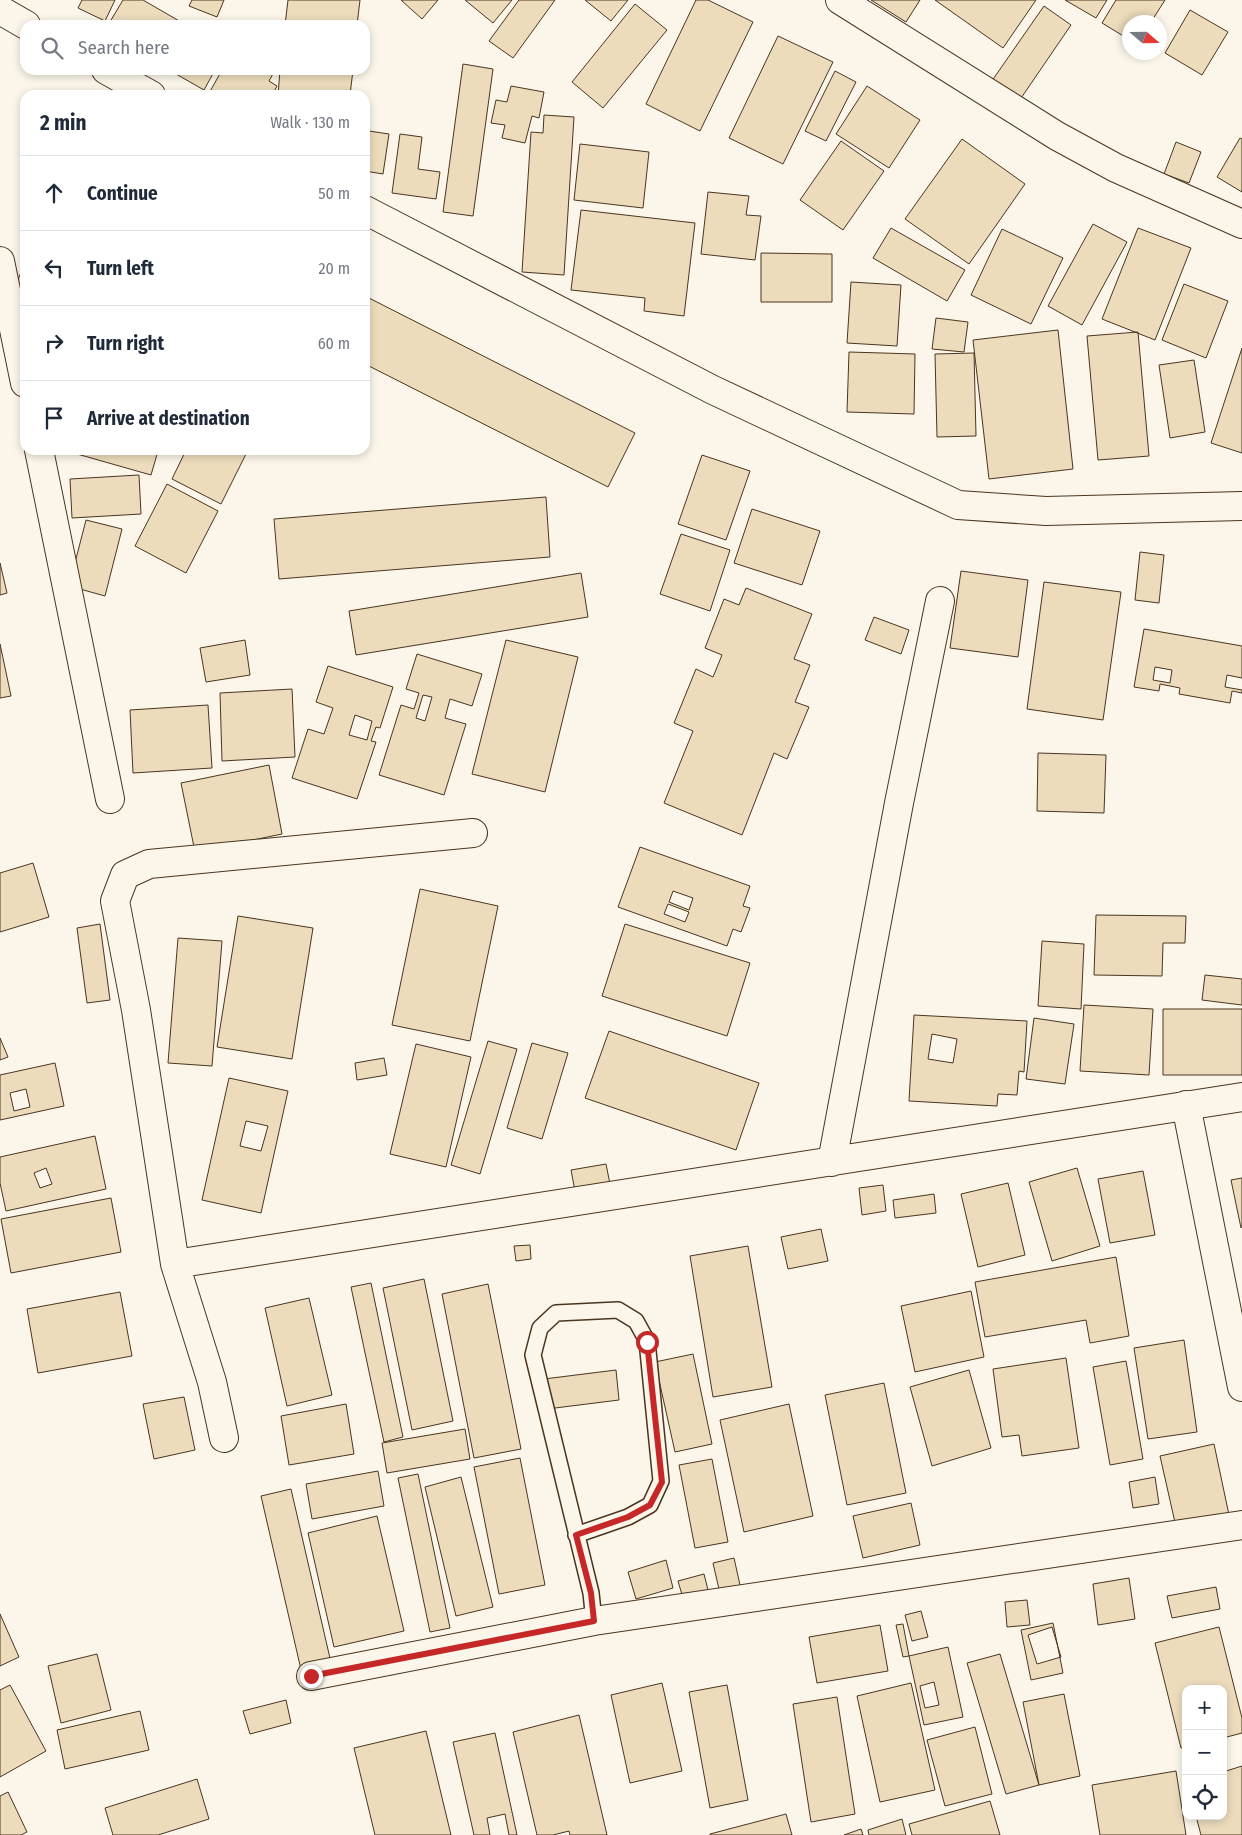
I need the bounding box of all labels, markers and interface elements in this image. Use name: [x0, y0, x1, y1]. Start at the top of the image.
north arrow: [1122, 15, 1167, 60]
search box: [20, 20, 370, 75]
icon: search: [38, 34, 66, 62]
text: Search here: [78, 36, 170, 59]
text: 2 min: [40, 110, 87, 136]
text: Walk · 130 m: [270, 113, 350, 132]
icon: ahead: [40, 179, 68, 207]
text: Continue: [87, 182, 158, 205]
text: 50 m: [318, 184, 350, 203]
icon: left: [40, 254, 68, 282]
text: Turn left: [87, 257, 154, 280]
text: 20 m: [319, 259, 350, 278]
icon: right: [40, 329, 68, 357]
text: Turn right: [87, 332, 164, 355]
text: 60 m: [318, 334, 350, 353]
icon: arrive: [40, 404, 68, 432]
text: Arrive at destination: [87, 407, 250, 430]
route start: [636, 1331, 659, 1354]
route end: [300, 1665, 323, 1688]
map controls: [1182, 1685, 1227, 1820]
button: +: [1182, 1685, 1227, 1730]
button: −: [1182, 1730, 1227, 1775]
button: locate: [1182, 1775, 1227, 1820]

